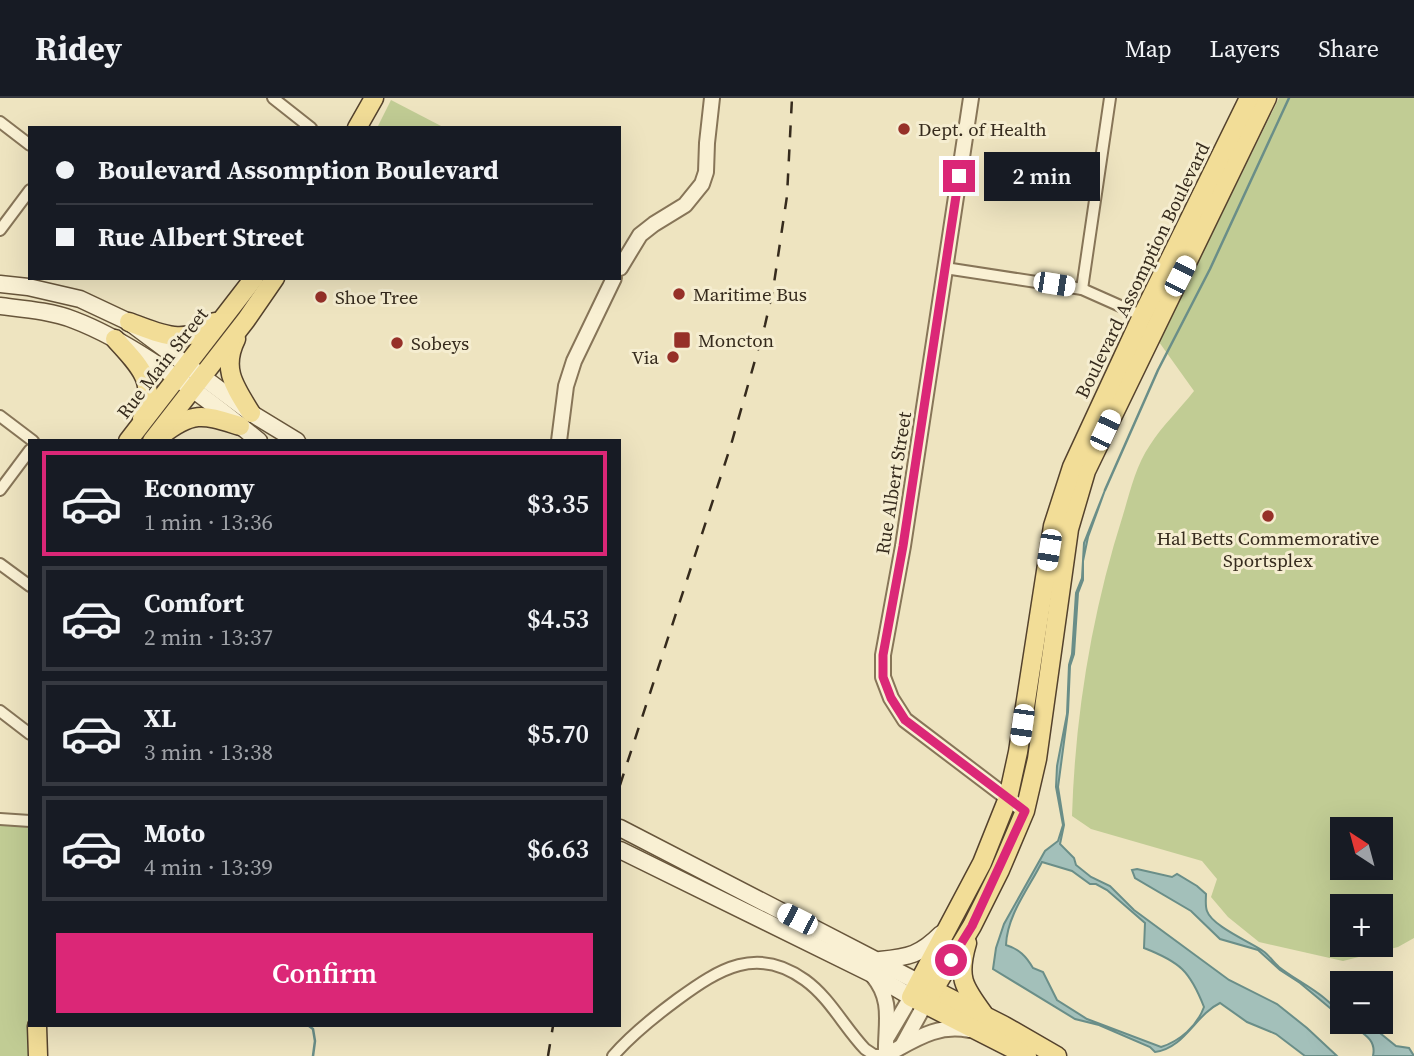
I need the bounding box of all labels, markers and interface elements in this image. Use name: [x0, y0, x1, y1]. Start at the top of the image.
text: Ridey: [35, 26, 122, 71]
text: Map: [1125, 32, 1172, 65]
text: Layers: [1210, 32, 1280, 65]
text: Share: [1318, 32, 1379, 65]
place label: Dept. of Health: [918, 116, 1047, 142]
marker: Dept. of Health: [896, 121, 912, 137]
street label: Boulevard Assomption Boulevard: [1069, 137, 1216, 402]
text: Boulevard Assomption Boulevard: [98, 152, 499, 188]
callout: 2 min: [984, 152, 1099, 200]
route end: [943, 160, 975, 192]
text: 2 min: [1012, 160, 1072, 192]
text: Rue Albert Street: [98, 219, 304, 255]
car: [1162, 253, 1199, 299]
car: [1032, 270, 1077, 298]
place label: Maritime Bus: [693, 281, 807, 307]
place label: Shoe Tree: [335, 284, 418, 310]
marker: Maritime Bus: [671, 286, 687, 302]
marker: Shoe Tree: [313, 289, 329, 305]
street label: Rue Main Street: [110, 301, 214, 424]
place label: Moncton: [698, 327, 774, 353]
place label: Sobeys: [411, 330, 469, 356]
marker: Moncton: [672, 330, 692, 350]
marker: Sobeys: [389, 335, 405, 351]
place label: Via: [631, 344, 659, 370]
marker: Via: [665, 349, 681, 365]
car: [1087, 407, 1124, 453]
street label: Rue Albert Street: [869, 409, 917, 556]
text: Economy: [144, 470, 255, 506]
icon: car: [60, 472, 123, 535]
text: $3.35: [527, 486, 589, 522]
text: 1 min · 13:36: [144, 506, 273, 538]
marker: Hal Betts Commemorative Sportsplex: [1260, 508, 1276, 524]
place label: Hal Betts Commemorative Sportsplex: [1156, 525, 1380, 573]
car: [1036, 528, 1063, 572]
text: Comfort: [144, 585, 244, 621]
icon: car: [60, 587, 123, 650]
text: $4.53: [527, 601, 589, 637]
text: 2 min · 13:37: [144, 621, 273, 653]
text: XL: [144, 700, 176, 736]
icon: car: [60, 702, 123, 765]
car: [1009, 703, 1036, 747]
text: $5.70: [527, 716, 589, 752]
text: 3 min · 13:38: [144, 736, 273, 768]
text: Moto: [144, 815, 205, 851]
icon: car: [60, 817, 123, 880]
north arrow: [1330, 817, 1393, 880]
map controls: [1330, 817, 1393, 1034]
text: $6.63: [527, 831, 589, 867]
text: 4 min · 13:39: [144, 851, 273, 883]
button: +: [1330, 894, 1393, 957]
car: [774, 900, 821, 938]
button: Confirm: [56, 933, 593, 1013]
route start: [935, 944, 967, 976]
button: −: [1330, 971, 1393, 1034]

